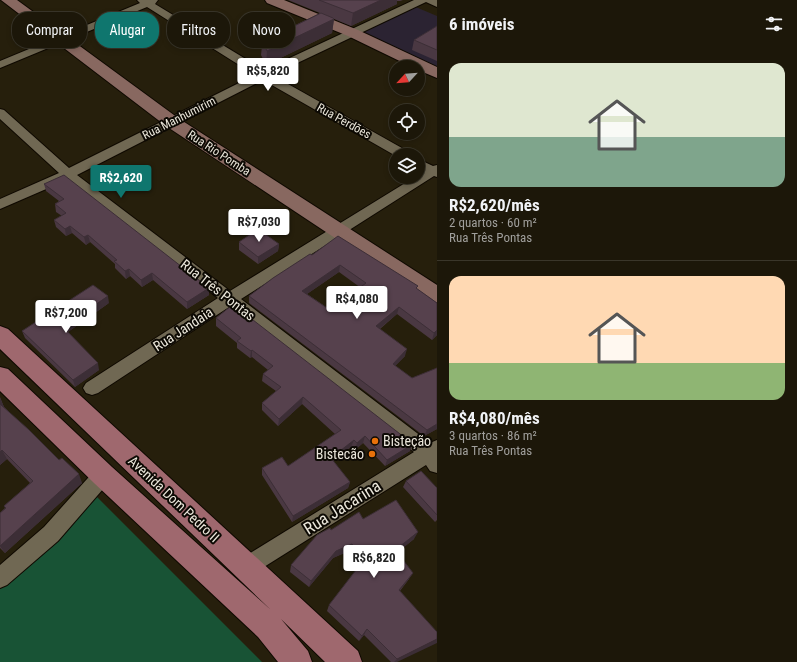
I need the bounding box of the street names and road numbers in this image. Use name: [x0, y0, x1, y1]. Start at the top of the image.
street label: Rua Manhumirim: [140, 94, 218, 142]
street label: Rua Perdões: [315, 100, 373, 142]
street label: Rua Rio Pomba: [185, 128, 253, 179]
street label: Rua Três Pontas: [178, 256, 258, 324]
street label: Rua Jandaia: [150, 304, 216, 354]
street label: Avenida Dom Pedro II: [125, 453, 223, 545]
street label: Rua Jacarina: [300, 475, 384, 539]

